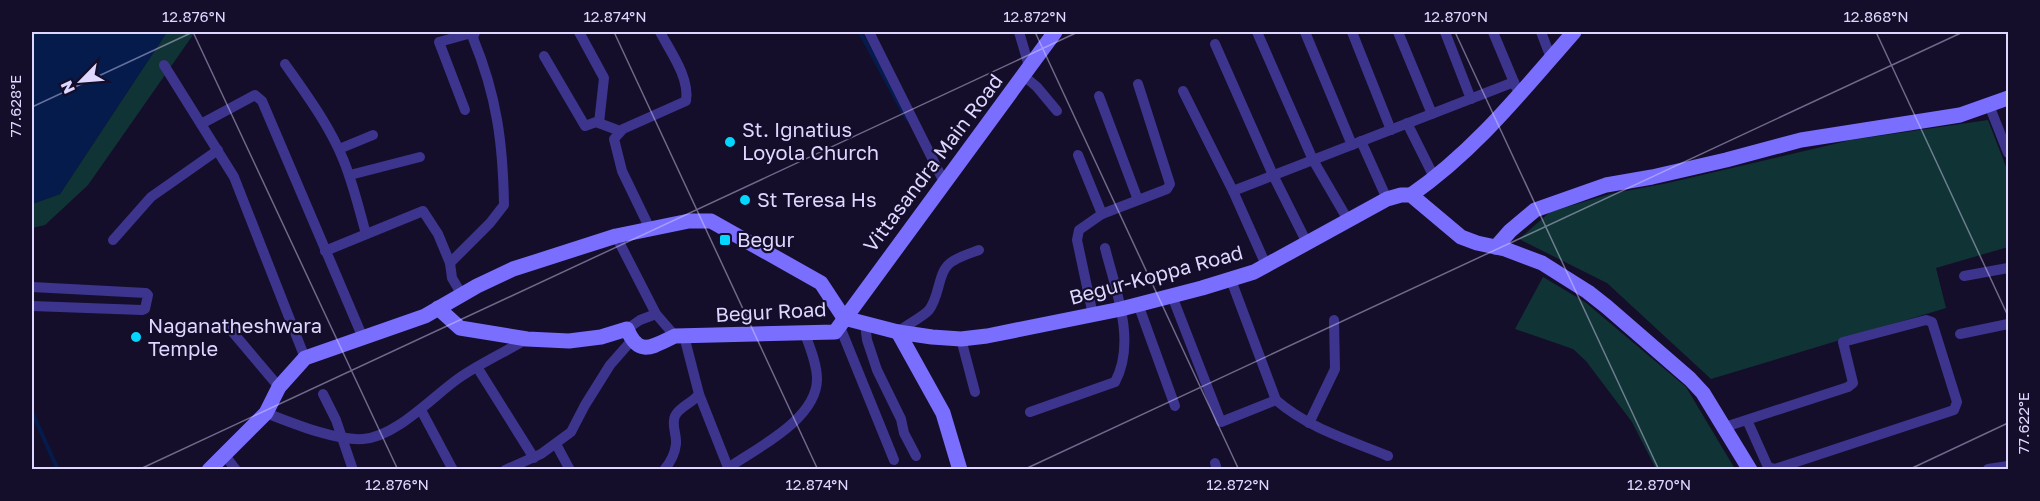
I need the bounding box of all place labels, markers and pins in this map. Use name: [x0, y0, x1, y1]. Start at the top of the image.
place label: St. Ignatius Loyola Church: [742, 117, 879, 164]
marker: St. Ignatius Loyola Church: [723, 135, 737, 149]
place label: St Teresa Hs: [757, 187, 877, 211]
marker: St Teresa Hs: [738, 193, 752, 207]
place label: Begur: [737, 227, 794, 251]
marker: Begur: [718, 233, 732, 247]
place label: Naganatheshwara Temple: [148, 313, 322, 360]
marker: Naganatheshwara Temple: [129, 330, 143, 344]

